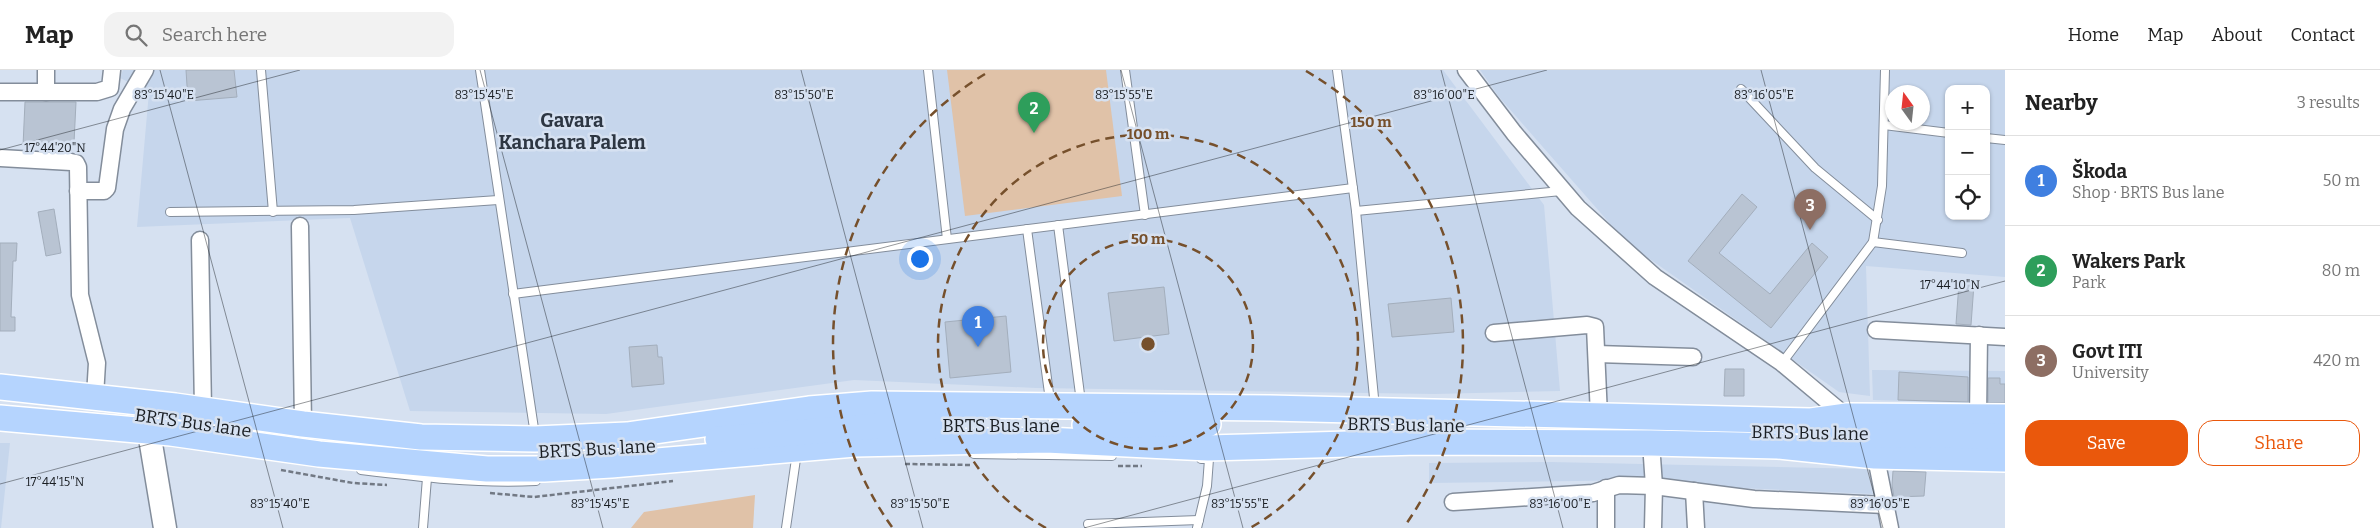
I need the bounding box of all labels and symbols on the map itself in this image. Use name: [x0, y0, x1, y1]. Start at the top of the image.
north arrow: [1885, 85, 1930, 130]
text: 83°15'40"E: [134, 88, 194, 102]
text: 83°15'45"E: [455, 88, 513, 102]
text: 83°15'50"E: [774, 88, 834, 102]
text: 83°15'55"E: [1095, 88, 1153, 102]
text: 83°16'00"E: [1413, 88, 1475, 102]
text: 83°16'05"E: [1734, 88, 1794, 102]
pin: 2: [1018, 92, 1050, 133]
district label: Gavara Kanchara Palem: [498, 109, 646, 154]
text: 150 m: [1350, 113, 1392, 131]
text: 100 m: [1127, 125, 1170, 143]
text: 17°44'20"N: [24, 141, 86, 155]
pin: 3: [1794, 189, 1826, 230]
text: 50 m: [1131, 230, 1166, 248]
your location: [907, 246, 933, 272]
text: 17°44'10"N: [1920, 278, 1981, 292]
pin: 1: [962, 306, 994, 347]
centre of rings: [1139, 335, 1157, 353]
street label: BRTS Bus lane: [133, 404, 253, 442]
street label: BRTS Bus lane: [1347, 413, 1465, 437]
street label: BRTS Bus lane: [942, 415, 1060, 437]
street label: BRTS Bus lane: [1751, 421, 1869, 445]
street label: BRTS Bus lane: [538, 435, 656, 463]
text: 17°44'15"N: [26, 475, 85, 489]
text: 83°15'40"E: [250, 497, 310, 511]
text: 83°15'45"E: [571, 497, 629, 511]
text: 83°15'50"E: [890, 497, 950, 511]
text: 83°15'55"E: [1211, 497, 1269, 511]
text: 83°16'00"E: [1529, 497, 1591, 511]
text: 83°16'05"E: [1850, 497, 1910, 511]

